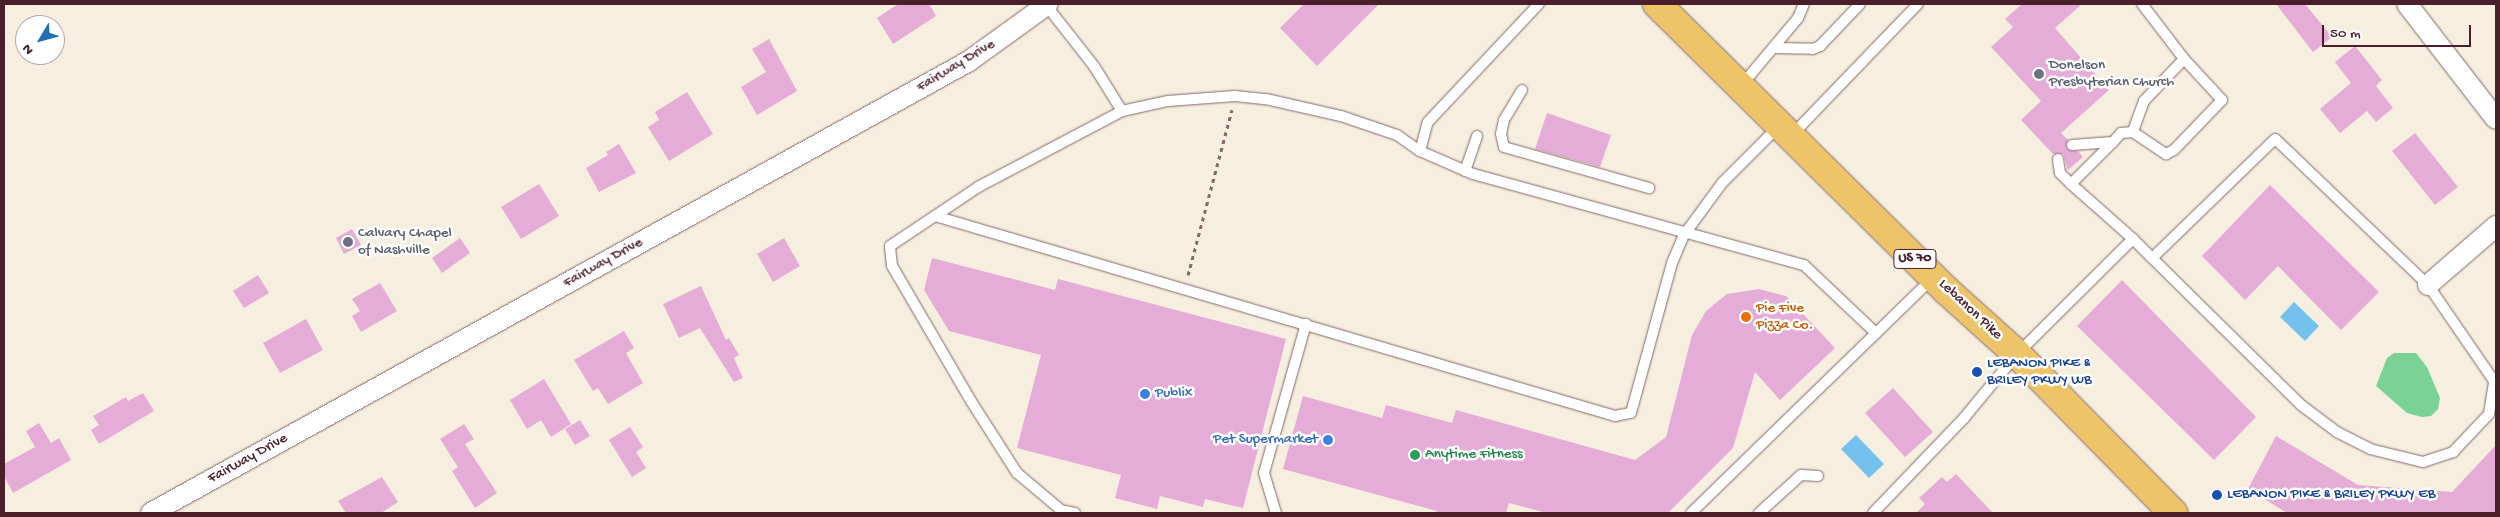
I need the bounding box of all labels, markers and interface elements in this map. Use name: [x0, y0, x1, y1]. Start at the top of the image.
north arrow: [15, 15, 65, 65]
scale bar: [2325, 15, 2474, 47]
text: 50 m: [2330, 25, 2361, 43]
street label: Fairway Drive: [914, 36, 998, 96]
text: N: [19, 40, 38, 57]
place label: Donelson Presbyterian Church: [2049, 56, 2174, 91]
marker: Donelson Presbyterian Church: [2033, 68, 2045, 80]
place label: Calvary Chapel of Nashville: [358, 224, 452, 259]
street label: Fairway Drive: [560, 234, 646, 292]
marker: Calvary Chapel of Nashville: [342, 236, 354, 248]
road number: US 70: [1892, 248, 1938, 270]
street label: Lebanon Pike: [1934, 276, 2006, 344]
place label: Pie Five Pizza Co.: [1756, 299, 1813, 334]
marker: Pie Five Pizza Co.: [1740, 311, 1752, 323]
place label: LEBANON PIKE & BRILEY PKWY WB: [1987, 354, 2092, 389]
marker: LEBANON PIKE & BRILEY PKWY WB: [1971, 366, 1983, 378]
place label: Publix: [1155, 385, 1193, 403]
marker: Publix: [1139, 388, 1151, 400]
street label: Fairway Drive: [205, 430, 291, 488]
place label: Pet Supermarket: [1213, 431, 1318, 449]
marker: Pet Supermarket: [1322, 434, 1334, 446]
place label: Anytime Fitness: [1425, 446, 1523, 464]
marker: Anytime Fitness: [1409, 449, 1421, 461]
place label: LEBANON PIKE & BRILEY PKWY EB: [2227, 486, 2435, 504]
marker: LEBANON PIKE & BRILEY PKWY EB: [2211, 489, 2223, 501]

